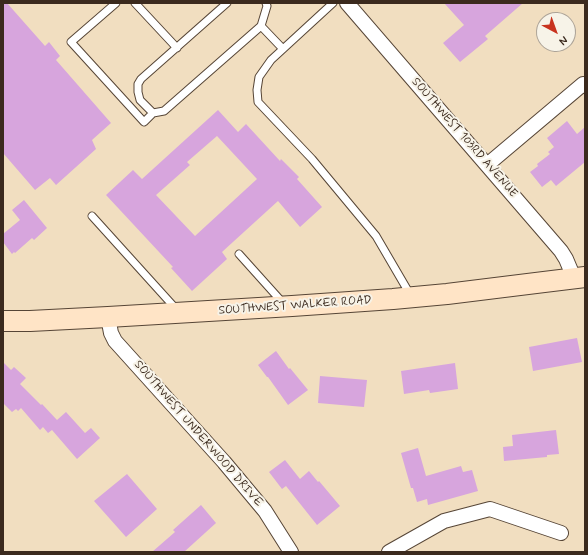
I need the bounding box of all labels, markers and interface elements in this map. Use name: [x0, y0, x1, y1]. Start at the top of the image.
north arrow: [536, 12, 576, 52]
text: N: [556, 33, 571, 48]
street label: SOUTHWEST 103RD AVENUE: [408, 75, 520, 201]
street label: SOUTHWEST WALKER ROAD: [218, 293, 372, 319]
street label: SOUTHWEST UNDERWOOD DRIVE: [131, 358, 265, 510]

